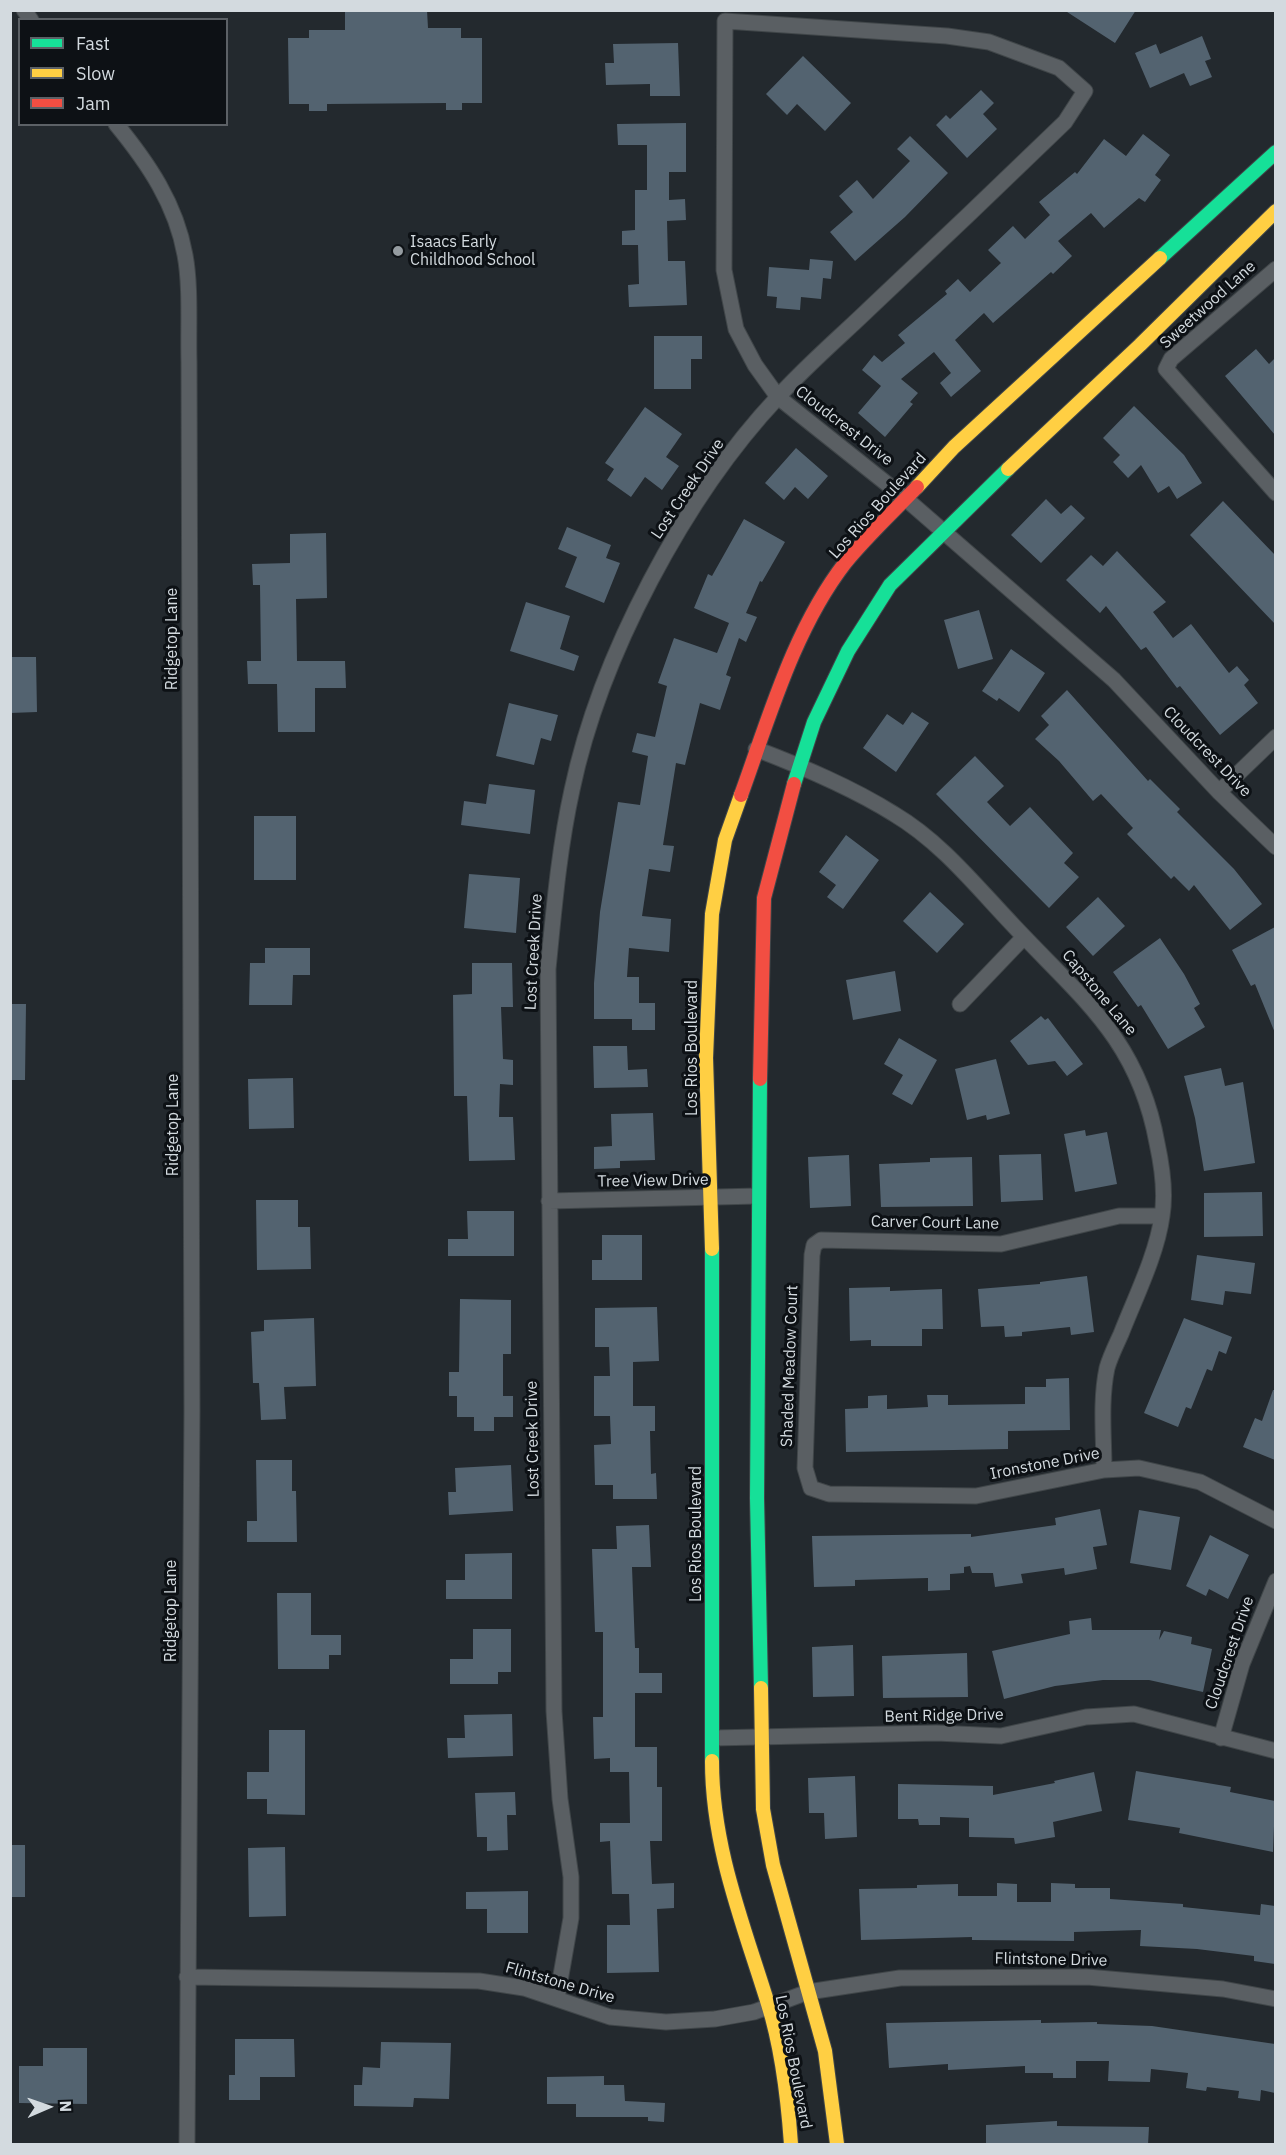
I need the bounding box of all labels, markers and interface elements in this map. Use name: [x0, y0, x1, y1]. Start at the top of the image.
legend: [18, 18, 228, 126]
text: Fast: [76, 32, 110, 55]
text: Slow: [76, 62, 115, 85]
text: Jam: [76, 92, 111, 115]
place label: Isaacs Early Childhood School: [410, 232, 535, 270]
marker: Isaacs Early Childhood School: [391, 244, 405, 258]
street label: Sweetwood Lane: [1156, 257, 1260, 353]
street label: Cloudcrest Drive: [791, 382, 897, 470]
street label: Lost Creek Drive: [647, 435, 729, 543]
street label: Los Rios Boulevard: [825, 449, 931, 563]
street label: Ridgetop Lane: [162, 588, 182, 690]
street label: Cloudcrest Drive: [1159, 703, 1255, 801]
street label: Lost Creek Drive: [521, 893, 547, 1011]
street label: Capstone Lane: [1058, 946, 1140, 1040]
street label: Los Rios Boulevard: [682, 980, 702, 1116]
street label: Ridgetop Lane: [163, 1074, 183, 1176]
street label: Tree View Drive: [597, 1170, 709, 1192]
street label: Carver Court Lane: [871, 1212, 999, 1234]
street label: Shaded Meadow Court: [778, 1285, 802, 1447]
street label: Lost Creek Drive: [522, 1381, 544, 1497]
street label: Ironstone Drive: [989, 1444, 1101, 1484]
street label: Los Rios Boulevard: [686, 1466, 706, 1602]
street label: Ridgetop Lane: [161, 1560, 181, 1662]
street label: Cloudcrest Drive: [1202, 1594, 1258, 1712]
street label: Bent Ridge Drive: [884, 1705, 1004, 1727]
street label: Flintstone Drive: [994, 1949, 1108, 1971]
street label: Flintstone Drive: [503, 1958, 617, 2008]
street label: Los Rios Boulevard: [771, 1993, 815, 2131]
north arrow: [18, 2077, 78, 2137]
text: N: [56, 2100, 76, 2113]

